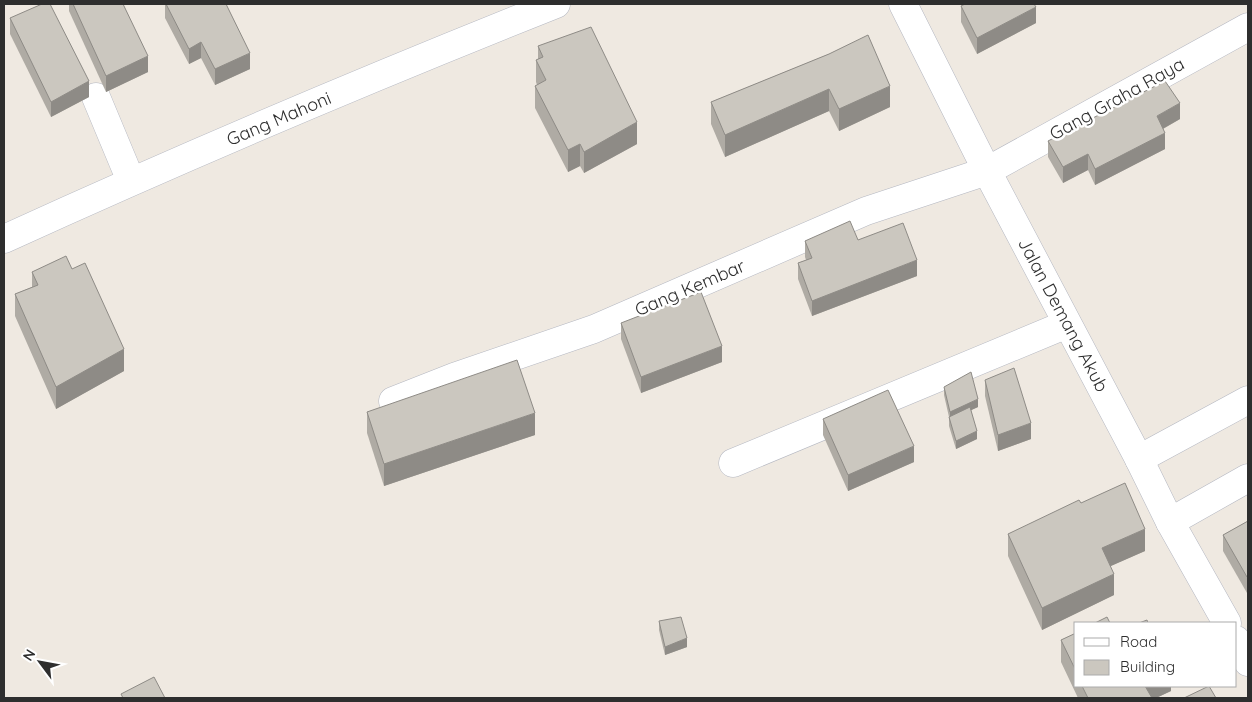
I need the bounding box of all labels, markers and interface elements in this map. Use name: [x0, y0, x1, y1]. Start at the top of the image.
street label: Gang Graha Raya: [1045, 52, 1188, 145]
street label: Gang Mahoni: [223, 86, 335, 151]
street label: Jalan Demang Akub: [1013, 234, 1114, 396]
street label: Gang Kembar: [631, 254, 748, 321]
legend: [1074, 622, 1237, 687]
text: Road: [1120, 632, 1157, 651]
north arrow: [15, 637, 65, 687]
text: N: [19, 646, 39, 664]
text: Building: [1120, 657, 1175, 676]

